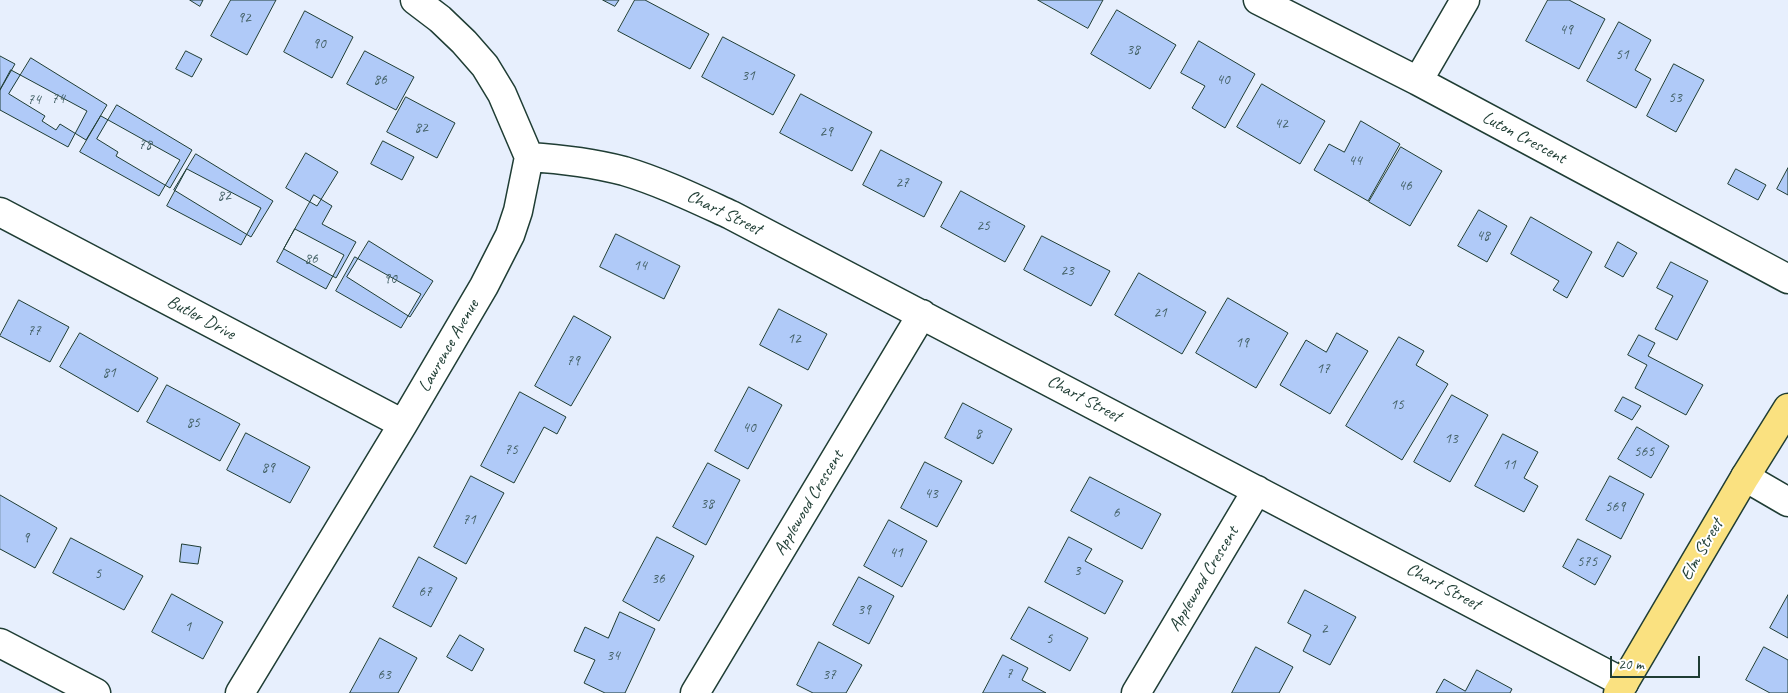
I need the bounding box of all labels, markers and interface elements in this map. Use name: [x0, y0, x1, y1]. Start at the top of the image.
house number: 92: [237, 9, 251, 27]
house number: 49: [1559, 21, 1573, 39]
house number: 90: [312, 35, 326, 53]
house number: 38: [1126, 41, 1140, 59]
house number: 51: [1615, 46, 1629, 64]
house number: 31: [741, 67, 755, 85]
house number: 86: [373, 71, 387, 89]
house number: 40: [1216, 71, 1230, 89]
house number: 53: [1668, 89, 1682, 107]
house number: 74: [51, 90, 65, 108]
house number: 74: [27, 91, 41, 109]
street label: Luton Crescent: [1478, 107, 1570, 169]
house number: 42: [1274, 115, 1288, 133]
house number: 82: [414, 119, 428, 137]
house number: 29: [819, 123, 833, 141]
house number: 78: [138, 136, 152, 154]
house number: 44: [1348, 152, 1362, 170]
house number: 27: [895, 174, 909, 192]
house number: 46: [1398, 177, 1412, 195]
street label: Chart Street: [683, 186, 765, 240]
house number: 82: [217, 187, 231, 205]
house number: 25: [976, 217, 990, 235]
house number: 48: [1476, 227, 1490, 245]
house number: 86: [304, 250, 318, 268]
house number: 14: [633, 257, 647, 275]
house number: 23: [1060, 262, 1074, 280]
house number: 90: [383, 270, 397, 288]
street label: Butler Drive: [163, 291, 239, 345]
street label: Lawrence Avenue: [414, 296, 484, 396]
house number: 21: [1153, 304, 1167, 322]
house number: 77: [27, 322, 41, 340]
house number: 12: [787, 330, 801, 348]
house number: 19: [1235, 334, 1249, 352]
house number: 79: [566, 352, 580, 370]
house number: 17: [1316, 360, 1330, 378]
house number: 81: [102, 364, 116, 382]
street label: Chart Street: [1043, 371, 1125, 427]
house number: 15: [1390, 396, 1404, 414]
house number: 85: [186, 414, 200, 432]
house number: 40: [742, 419, 756, 437]
house number: 8: [975, 425, 981, 443]
house number: 13: [1444, 430, 1458, 448]
house number: 75: [504, 441, 518, 459]
house number: 565: [1634, 443, 1654, 461]
street label: Applewood Crescent: [769, 447, 849, 559]
house number: 11: [1502, 456, 1516, 474]
house number: 89: [261, 459, 275, 477]
house number: 43: [924, 485, 938, 503]
house number: 38: [700, 495, 714, 513]
house number: 569: [1605, 498, 1625, 516]
house number: 6: [1113, 504, 1119, 522]
house number: 71: [462, 511, 476, 529]
street label: Elm Street: [1676, 516, 1728, 584]
street label: Applewood Crescent: [1164, 523, 1244, 635]
house number: 9: [23, 529, 29, 547]
house number: 41: [889, 544, 903, 562]
house number: 575: [1577, 553, 1597, 571]
street label: Chart Street: [1402, 559, 1484, 615]
house number: 3: [1074, 562, 1080, 580]
house number: 5: [95, 565, 101, 583]
house number: 36: [651, 570, 665, 588]
house number: 67: [418, 583, 432, 601]
house number: 39: [857, 601, 871, 619]
house number: 1: [185, 618, 191, 636]
house number: 2: [1321, 620, 1327, 638]
house number: 5: [1046, 630, 1052, 648]
scale bar: [1613, 646, 1703, 678]
house number: 34: [606, 647, 620, 665]
text: 20 m: [1618, 655, 1644, 674]
house number: 7: [1006, 665, 1012, 683]
house number: 63: [377, 666, 391, 684]
house number: 37: [822, 666, 836, 684]

